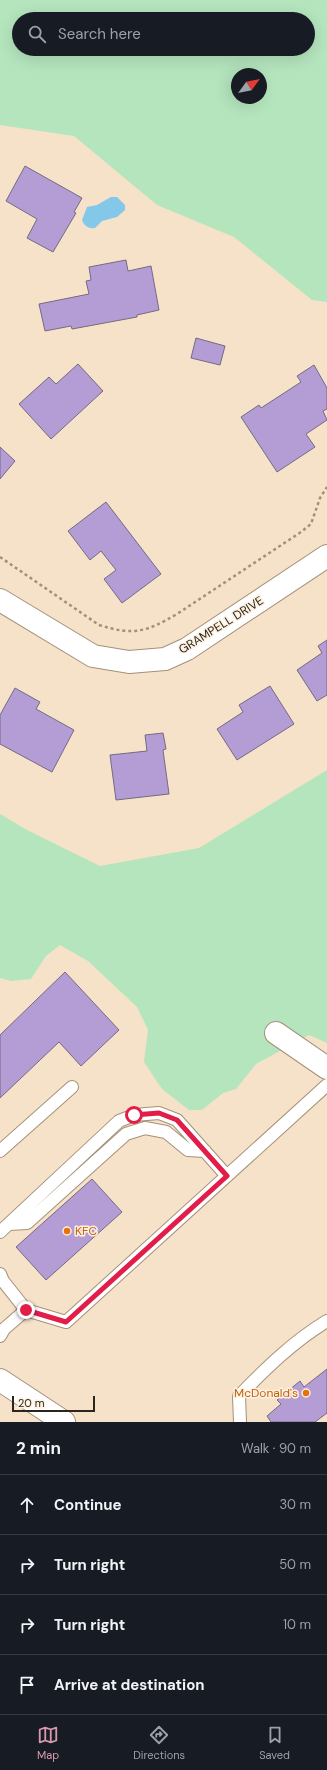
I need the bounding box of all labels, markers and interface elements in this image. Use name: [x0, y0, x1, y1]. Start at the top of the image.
search box: [12, 12, 315, 56]
icon: search: [26, 23, 48, 45]
text: Search here: [58, 24, 141, 44]
north arrow: [231, 68, 267, 104]
street label: GRAMPELL DRIVE: [176, 592, 266, 657]
route start: [125, 1106, 143, 1124]
place label: KFC: [75, 1223, 97, 1239]
marker: KFC: [62, 1226, 72, 1236]
route end: [17, 1301, 35, 1319]
place label: McDonald's: [234, 1385, 298, 1401]
marker: McDonald's: [301, 1388, 311, 1398]
scale bar: [12, 1394, 95, 1413]
text: 20 m: [18, 1396, 44, 1410]
text: 2 min: [16, 1437, 61, 1459]
text: Walk · 90 m: [241, 1440, 311, 1457]
icon: ahead: [16, 1494, 38, 1516]
text: Continue: [54, 1495, 122, 1515]
text: 30 m: [279, 1496, 311, 1513]
icon: right: [16, 1554, 38, 1576]
text: Turn right: [54, 1555, 125, 1575]
text: 50 m: [279, 1556, 311, 1573]
icon: right: [16, 1614, 38, 1636]
text: Turn right: [54, 1615, 125, 1635]
text: 10 m: [283, 1616, 311, 1633]
icon: arrive: [16, 1674, 38, 1696]
text: Arrive at destination: [54, 1675, 205, 1695]
tab: Map: [37, 1724, 59, 1762]
tab: Directions: [133, 1724, 185, 1762]
tab: Saved: [259, 1724, 290, 1762]

